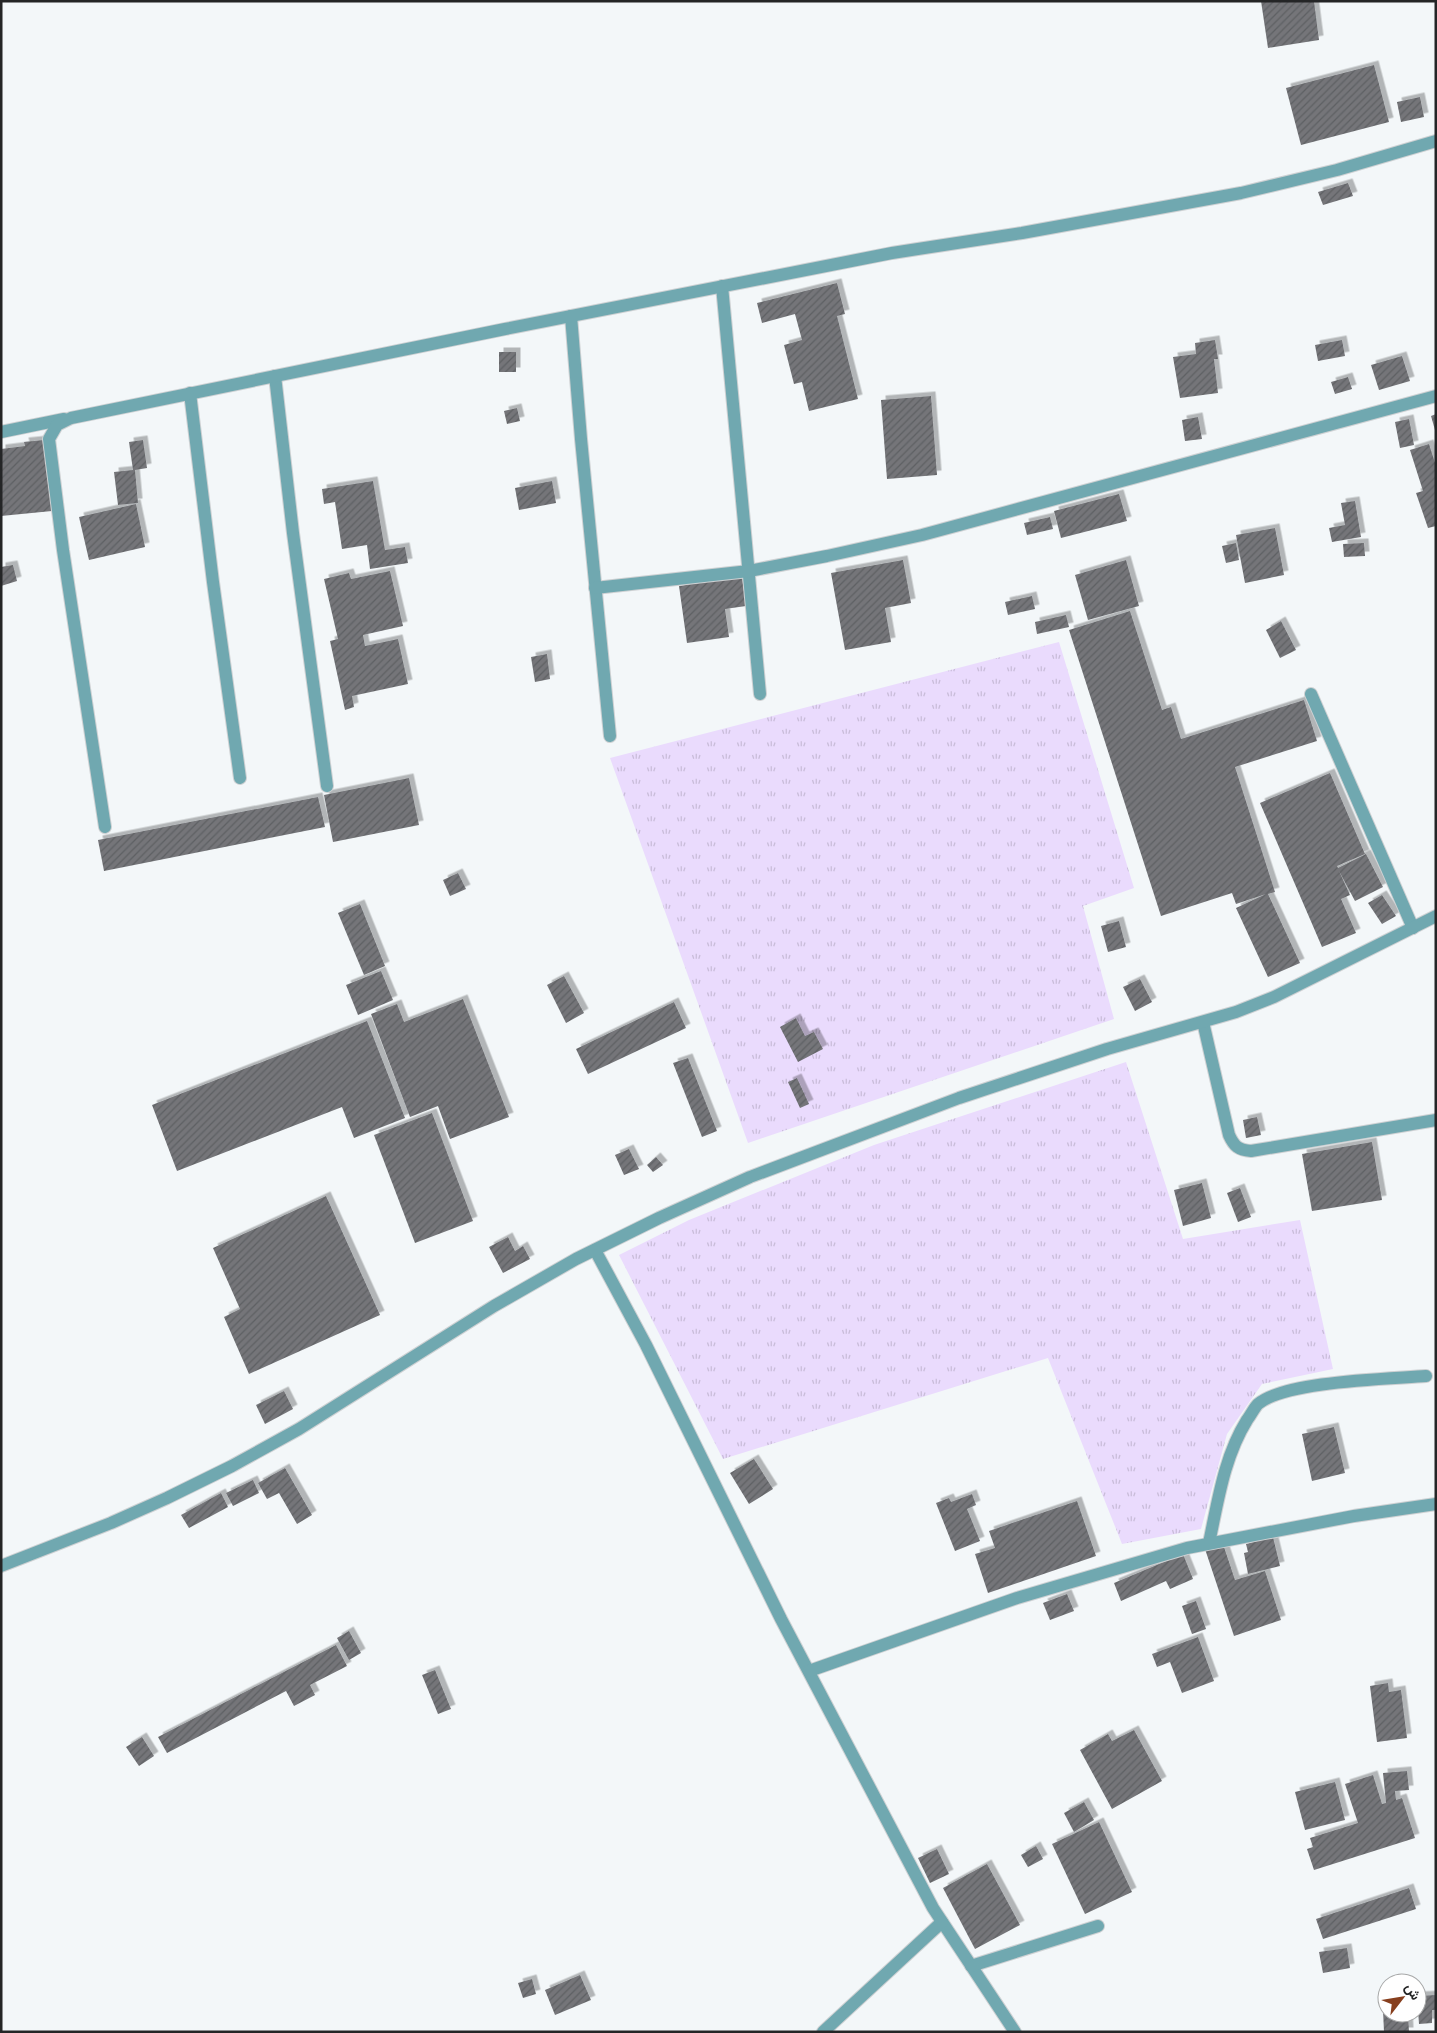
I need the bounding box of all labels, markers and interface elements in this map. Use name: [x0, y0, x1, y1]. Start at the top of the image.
north arrow: [1377, 1973, 1427, 2023]
text: ش: [1401, 1979, 1425, 2003]

